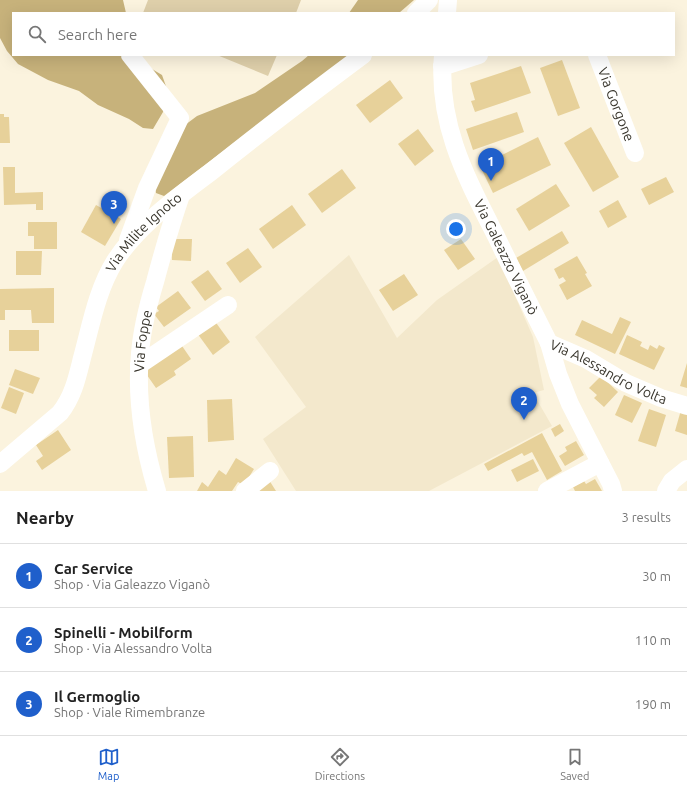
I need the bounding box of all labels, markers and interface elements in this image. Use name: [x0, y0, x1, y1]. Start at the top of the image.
search box: [12, 12, 675, 56]
icon: search: [26, 23, 48, 45]
text: Search here: [58, 26, 137, 43]
street label: Via Gorgone: [595, 65, 638, 144]
pin: 1: [478, 148, 504, 181]
street label: Via Milite Ignoto: [102, 189, 185, 275]
pin: 3: [101, 191, 127, 224]
street label: Via Galeazzo Viganò: [471, 197, 542, 317]
your location: [446, 219, 466, 239]
street label: Via Foppe: [131, 308, 155, 372]
street label: Via Alessandro Volta: [547, 336, 669, 407]
pin: 2: [511, 387, 537, 420]
text: Nearby: [16, 508, 74, 527]
text: 3 results: [621, 510, 671, 524]
text: Car Service: [54, 560, 133, 577]
text: 1: [25, 569, 33, 583]
text: 30 m: [642, 569, 671, 583]
text: Shop · Via Galeazzo Viganò: [54, 577, 210, 591]
text: Spinelli - Mobilform: [54, 624, 193, 641]
text: 2: [25, 633, 33, 647]
text: 110 m: [635, 633, 671, 647]
text: Shop · Via Alessandro Volta: [54, 641, 212, 655]
text: Il Germoglio: [54, 688, 140, 705]
text: 3: [25, 697, 33, 711]
text: 190 m: [635, 697, 671, 711]
text: Shop · Viale Rimembranze: [54, 705, 205, 719]
tab: Map: [98, 746, 120, 782]
tab: Directions: [315, 746, 365, 782]
tab: Saved: [560, 746, 589, 782]

